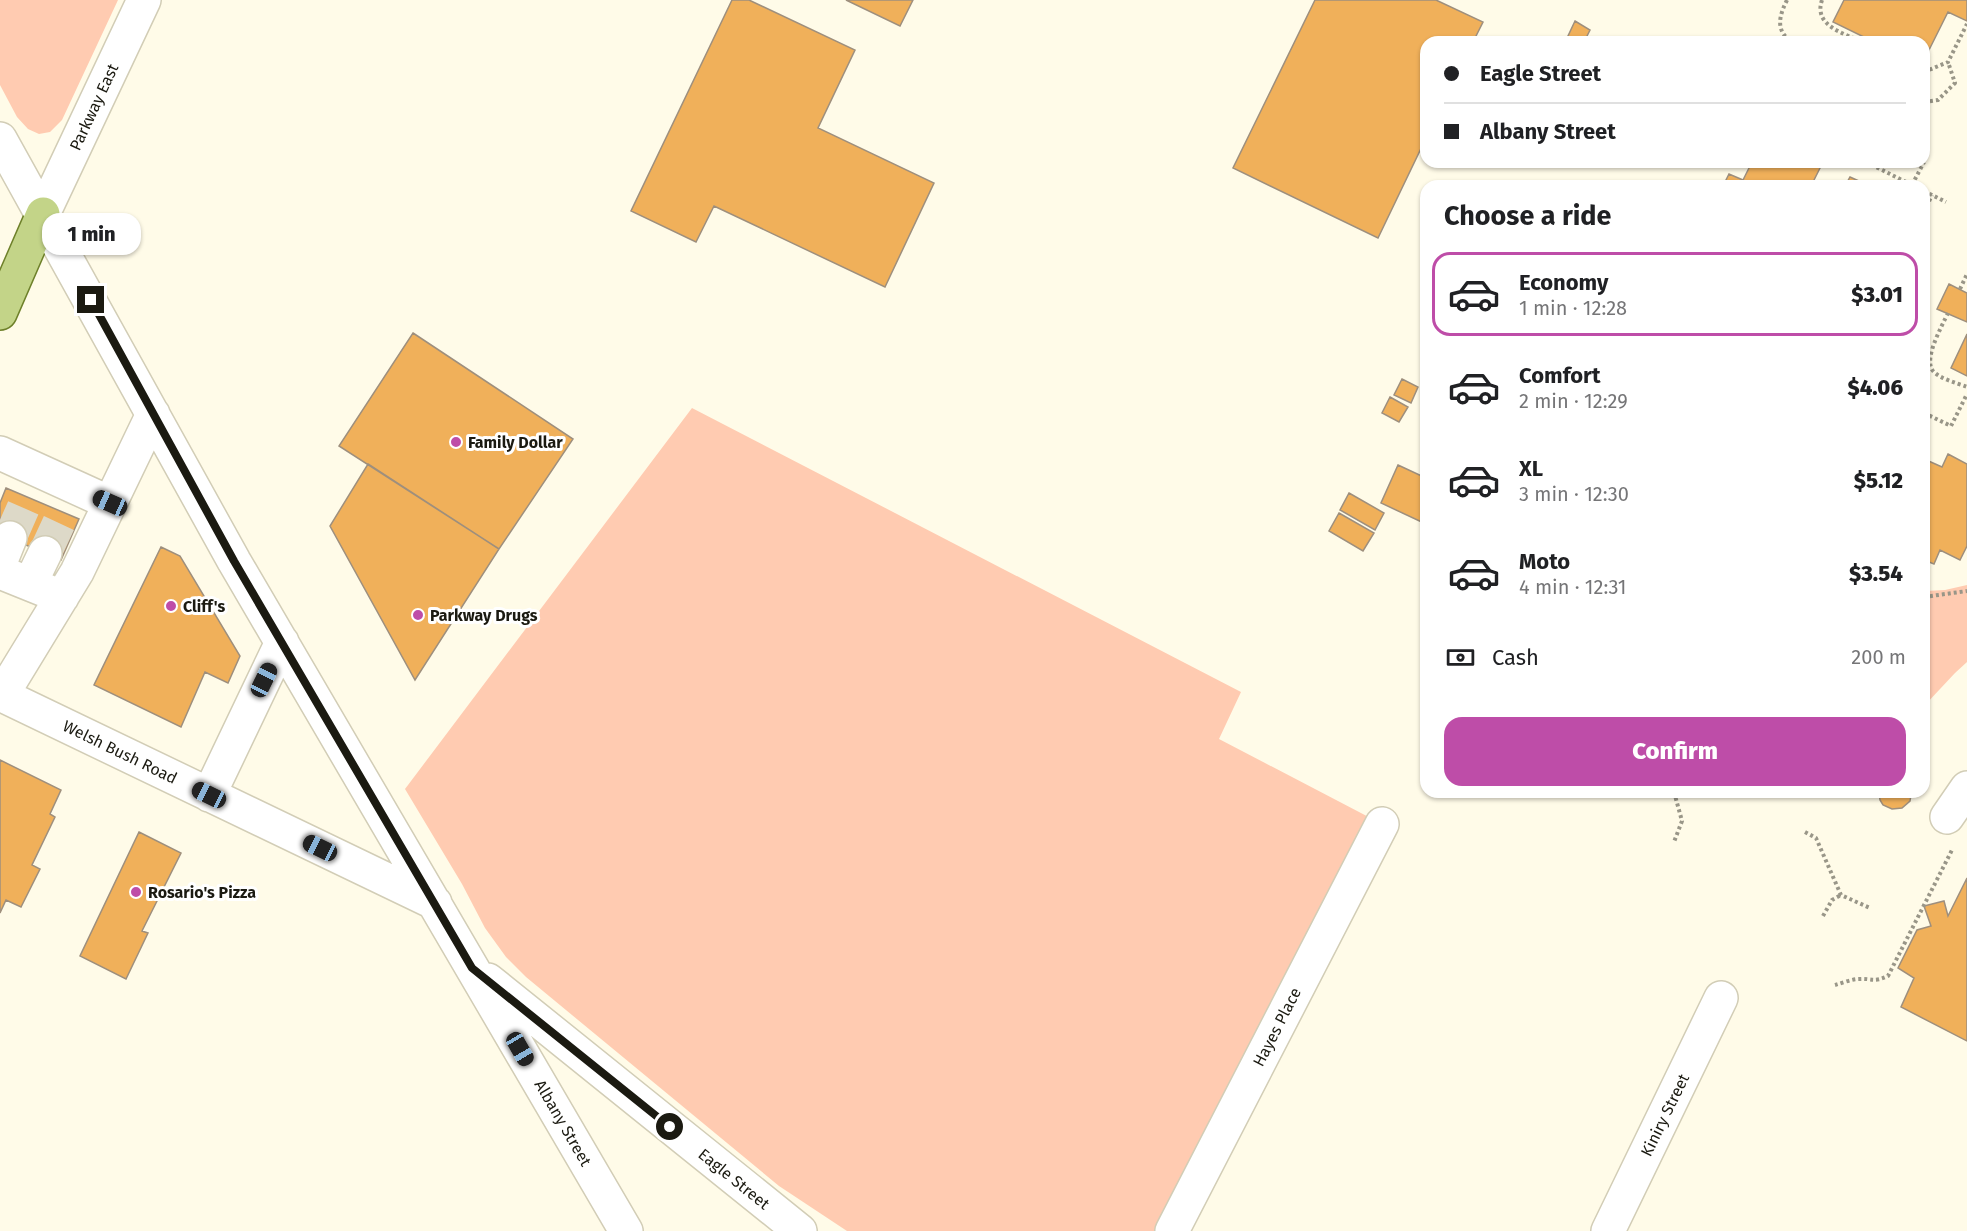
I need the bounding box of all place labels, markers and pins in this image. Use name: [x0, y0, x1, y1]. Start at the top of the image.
place label: Family Dollar: [468, 433, 563, 452]
marker: Family Dollar: [449, 435, 463, 449]
place label: Cliff's: [183, 597, 225, 616]
marker: Cliff's: [164, 599, 178, 613]
place label: Parkway Drugs: [430, 606, 538, 625]
marker: Parkway Drugs: [411, 608, 425, 622]
place label: Rosario's Pizza: [148, 883, 256, 902]
marker: Rosario's Pizza: [129, 885, 143, 899]

